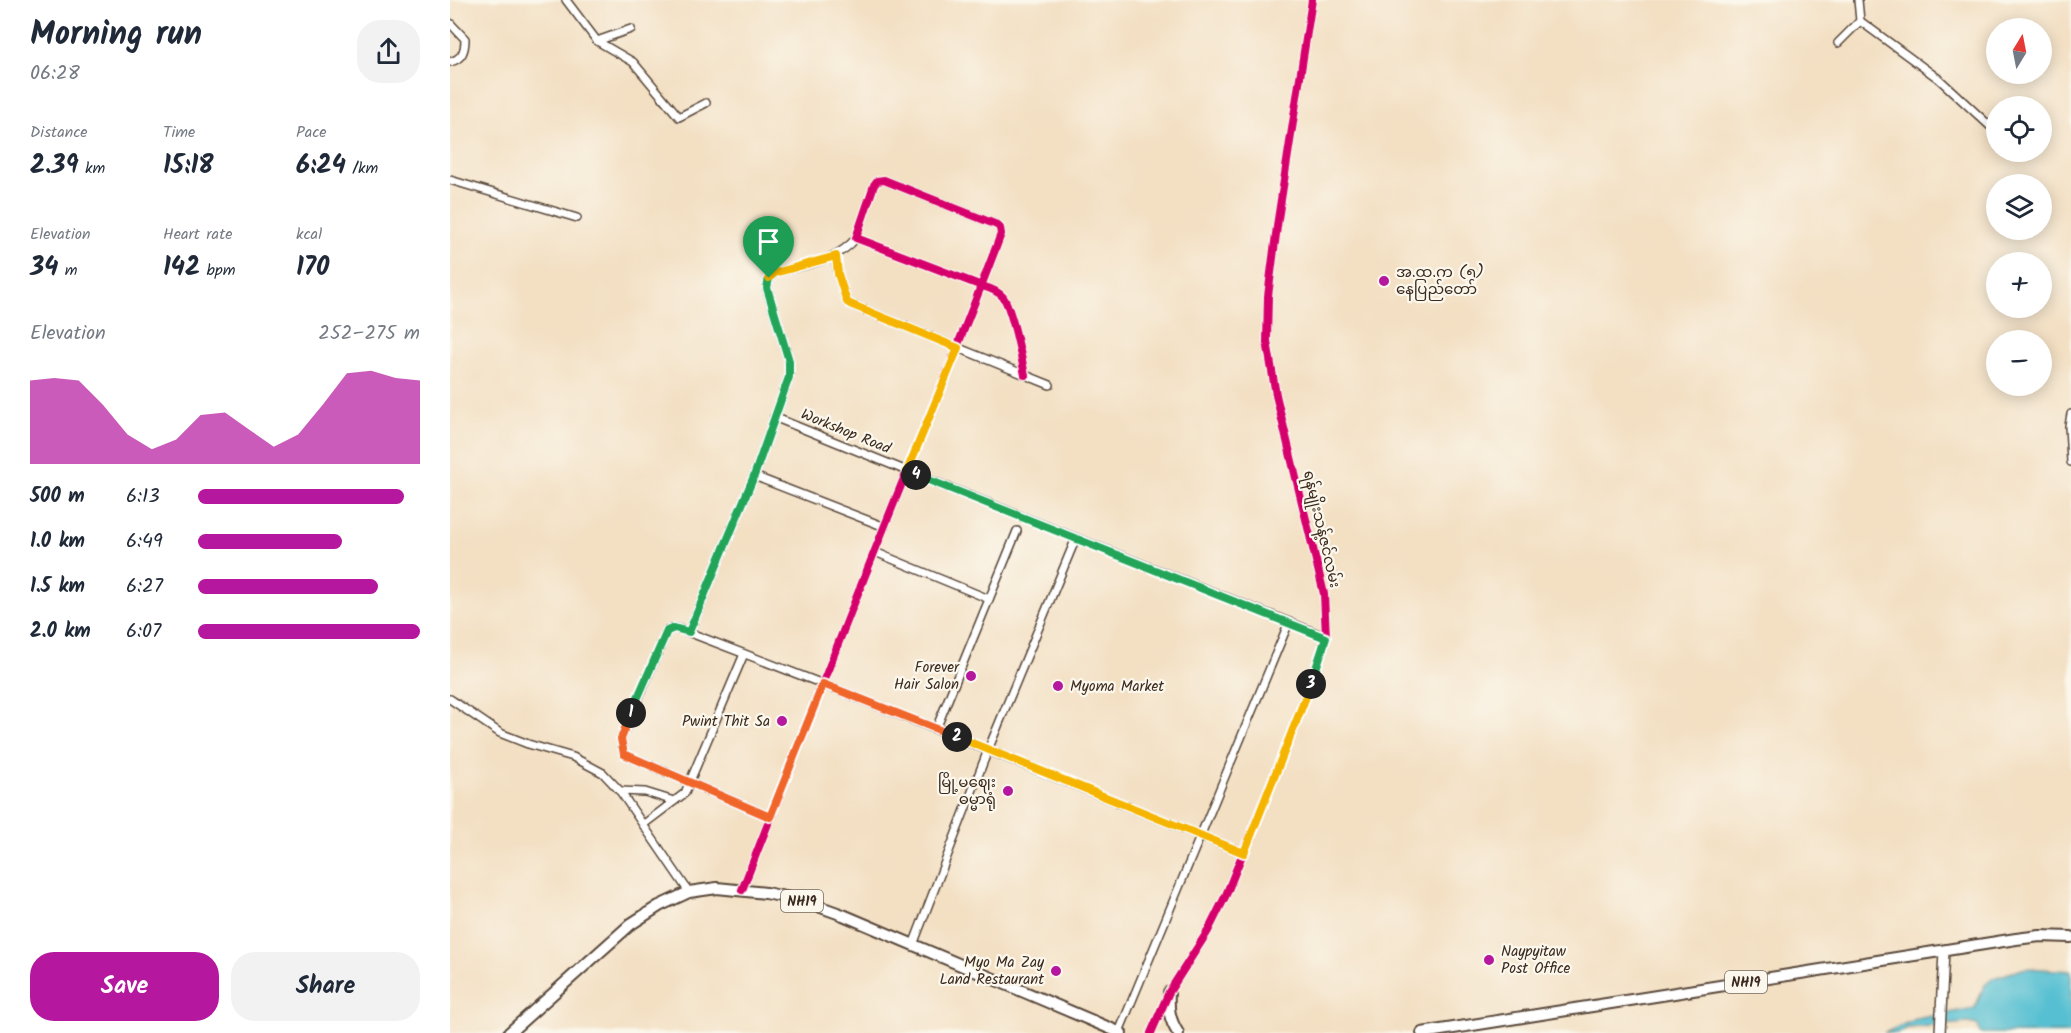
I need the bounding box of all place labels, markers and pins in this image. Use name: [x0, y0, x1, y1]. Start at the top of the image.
pin: [743, 216, 794, 278]
place label: အ.ထ.က (၅) နေပြည်တော်: [1396, 261, 1484, 302]
marker: အ.ထ.က (၅) နေပြည်တော်: [1377, 274, 1391, 288]
pin: 4: [901, 460, 931, 490]
place label: Forever Hair Salon: [894, 656, 960, 697]
marker: Forever Hair Salon: [964, 669, 978, 683]
pin: 3: [1296, 669, 1326, 699]
place label: Myoma Market: [1070, 675, 1164, 699]
marker: Myoma Market: [1051, 679, 1065, 693]
pin: 1: [616, 698, 646, 728]
place label: Pwint Thit Sa: [682, 710, 770, 734]
marker: Pwint Thit Sa: [775, 714, 789, 728]
pin: 2: [942, 722, 972, 752]
place label: မြို့မဈေး ဓမ္မာရုံ: [938, 771, 996, 812]
marker: မြို့မဈေး ဓမ္မာရုံ: [1001, 784, 1015, 798]
place label: Naypyitaw Post Office: [1501, 940, 1571, 981]
place label: Myo Ma Zay Land Restaurant: [940, 951, 1045, 992]
marker: Naypyitaw Post Office: [1482, 953, 1496, 967]
marker: Myo Ma Zay Land Restaurant: [1049, 964, 1063, 978]

